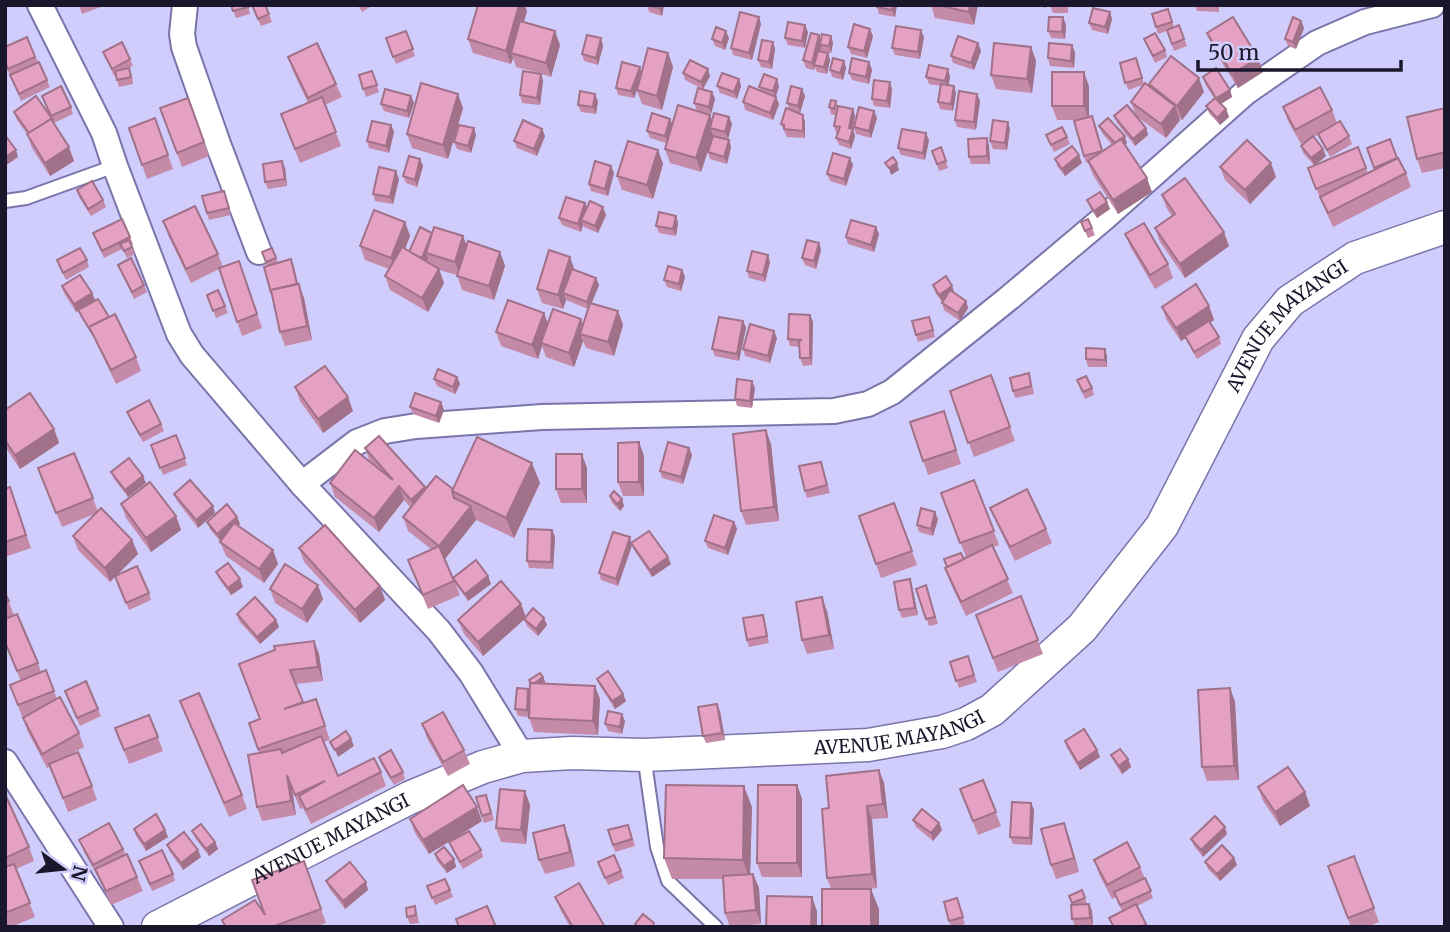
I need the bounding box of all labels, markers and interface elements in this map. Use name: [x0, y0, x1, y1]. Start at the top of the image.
scale bar: [1198, 28, 1401, 72]
text: 50 m: [1208, 39, 1259, 66]
street label: AVENUE MAYANGI: [1220, 254, 1352, 397]
street label: AVENUE MAYANGI: [812, 704, 989, 759]
street label: AVENUE MAYANGI: [247, 788, 413, 889]
north arrow: [28, 834, 98, 904]
text: N: [66, 863, 93, 884]

